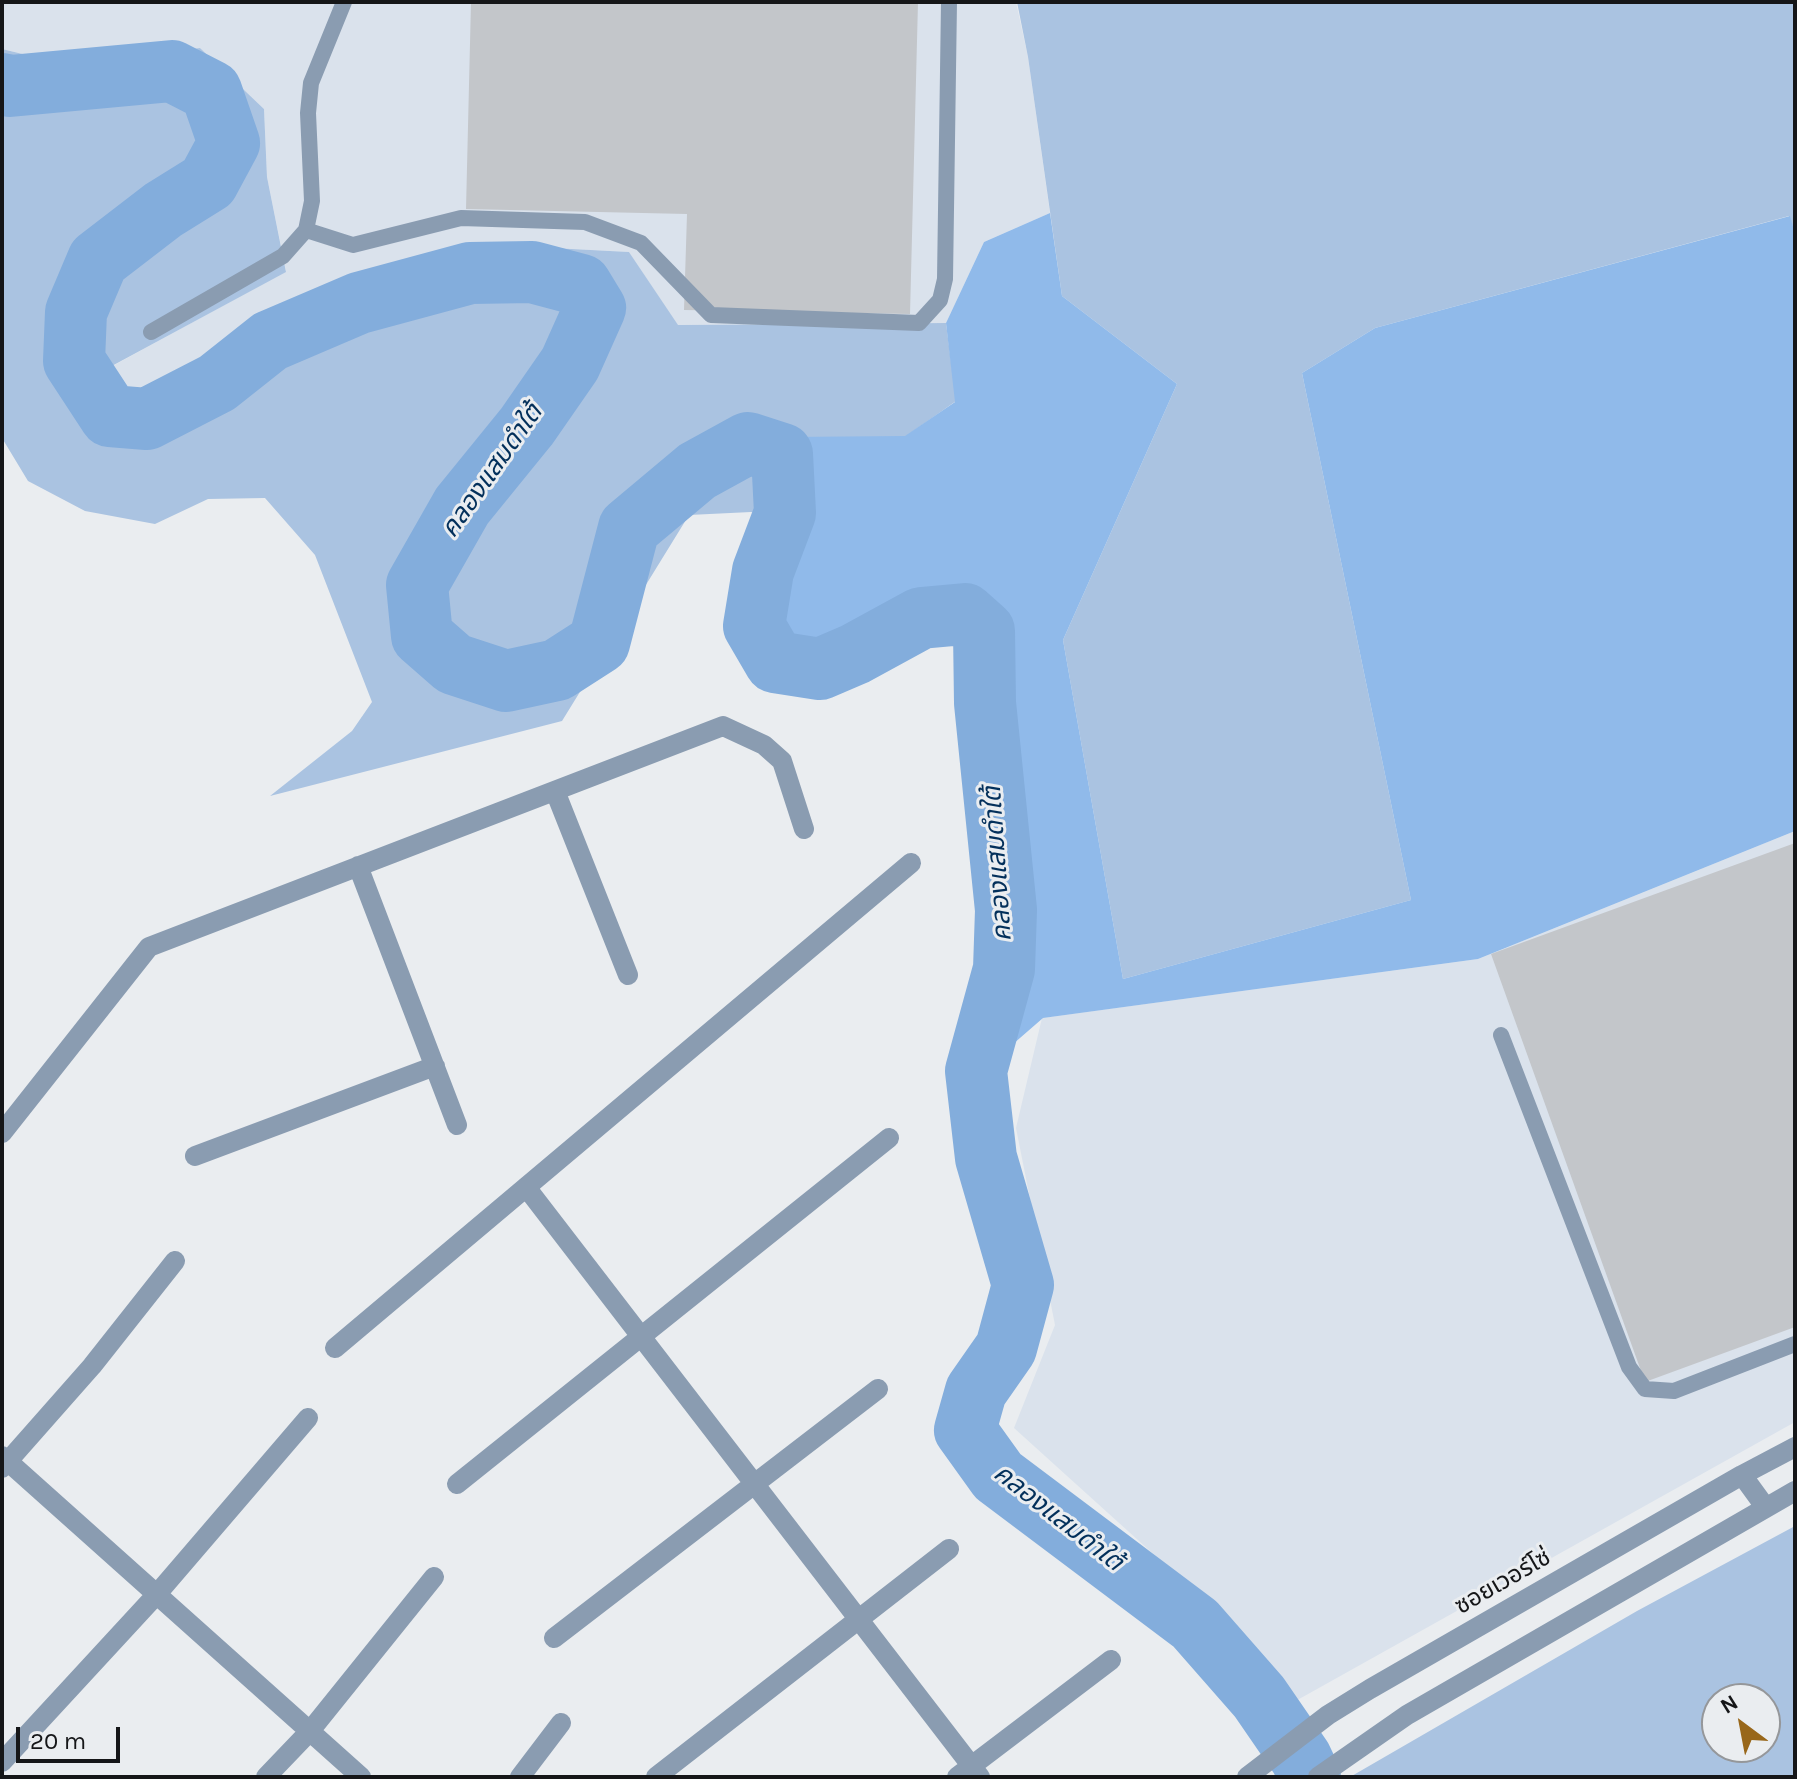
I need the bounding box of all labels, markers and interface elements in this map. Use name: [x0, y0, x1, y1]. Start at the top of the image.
water label: คลองแสมดำใต้: [435, 398, 549, 544]
water label: คลองแสมดำใต้: [977, 785, 1019, 943]
water label: คลองแสมดำใต้: [987, 1458, 1129, 1578]
street label: ซอยเวอร์โซ่: [1450, 1543, 1556, 1621]
north arrow: [1701, 1683, 1781, 1763]
text: N: [1716, 1689, 1743, 1720]
scale bar: [20, 1711, 124, 1761]
text: 20 m: [30, 1727, 86, 1755]

